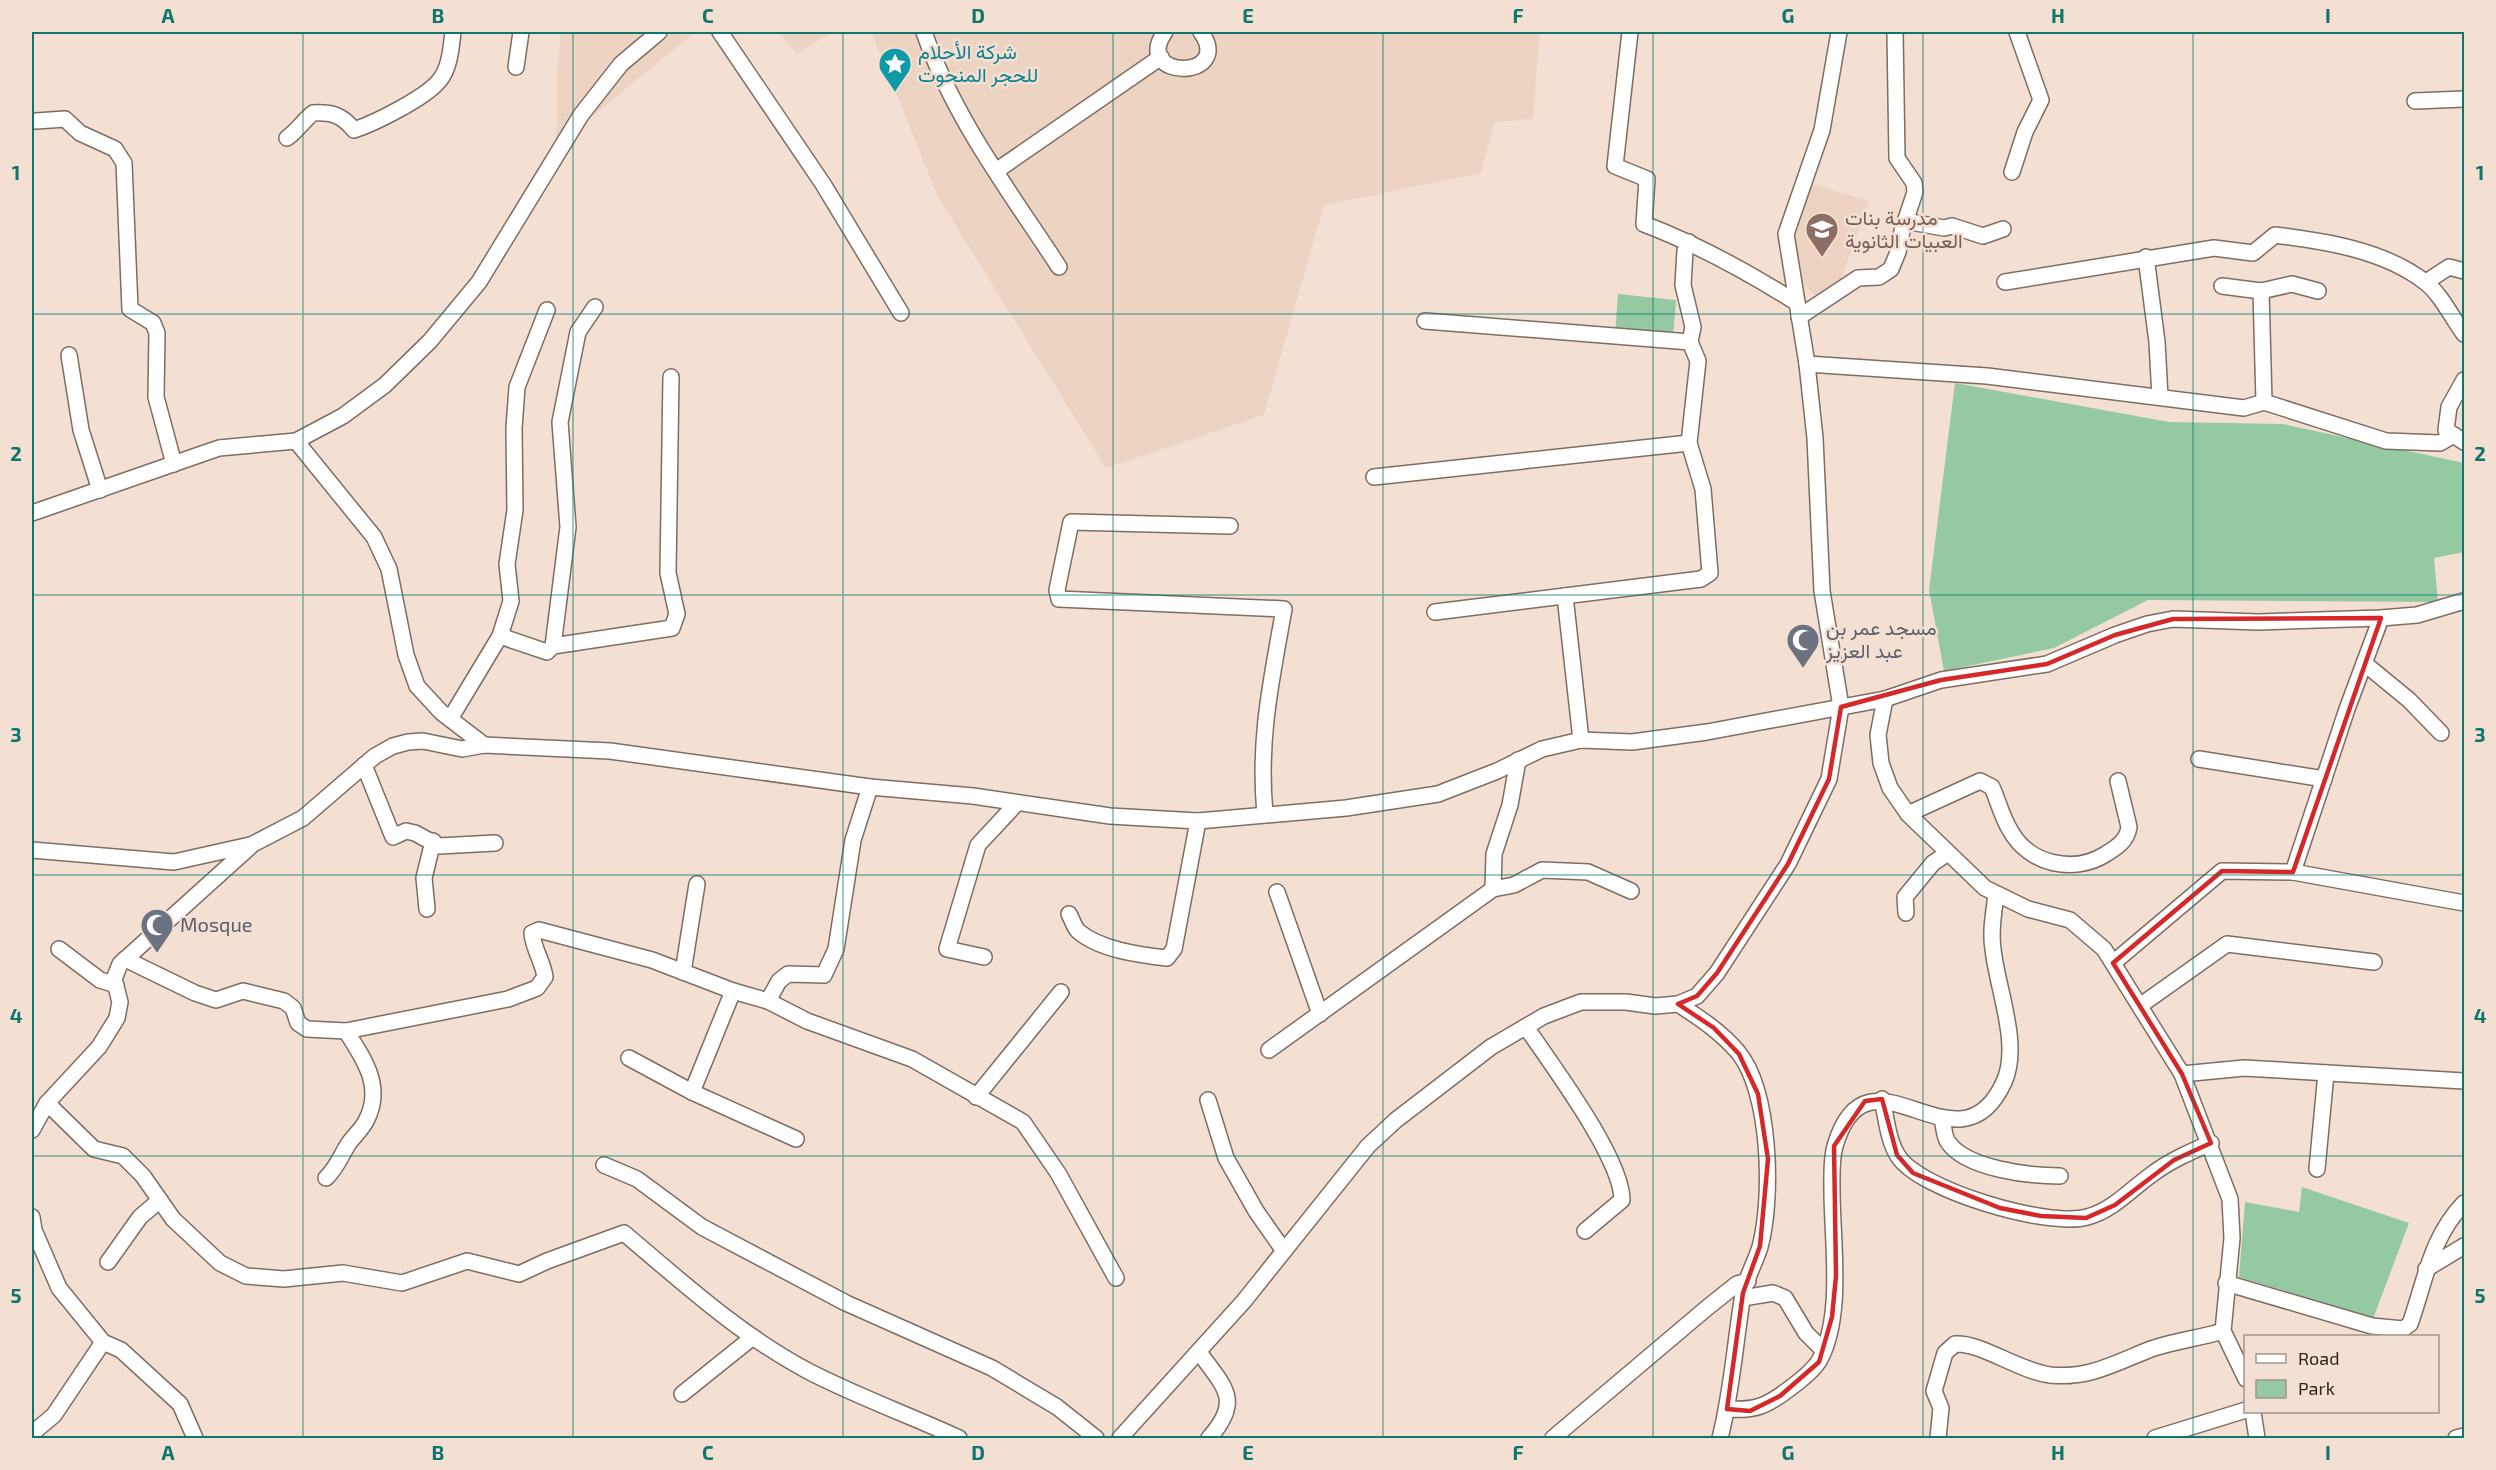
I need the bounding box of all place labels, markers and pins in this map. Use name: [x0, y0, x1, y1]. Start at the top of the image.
place label: شركة الأحلام للحجر المنحوت: [918, 39, 1038, 88]
place icon: شركة الأحلام للحجر المنحوت: [877, 46, 913, 93]
place label: مدرسة بنات العبيات الثانوية: [1845, 205, 1963, 254]
school or university icon: مدرسة بنات العبيات الثانوية: [1804, 211, 1840, 258]
place label: مسجد عمر بن عبد العزيز: [1825, 615, 1937, 664]
mosque icon: مسجد عمر بن عبد العزيز: [1785, 622, 1821, 669]
mosque icon: Mosque: [139, 907, 175, 954]
place label: Mosque: [180, 912, 253, 936]

